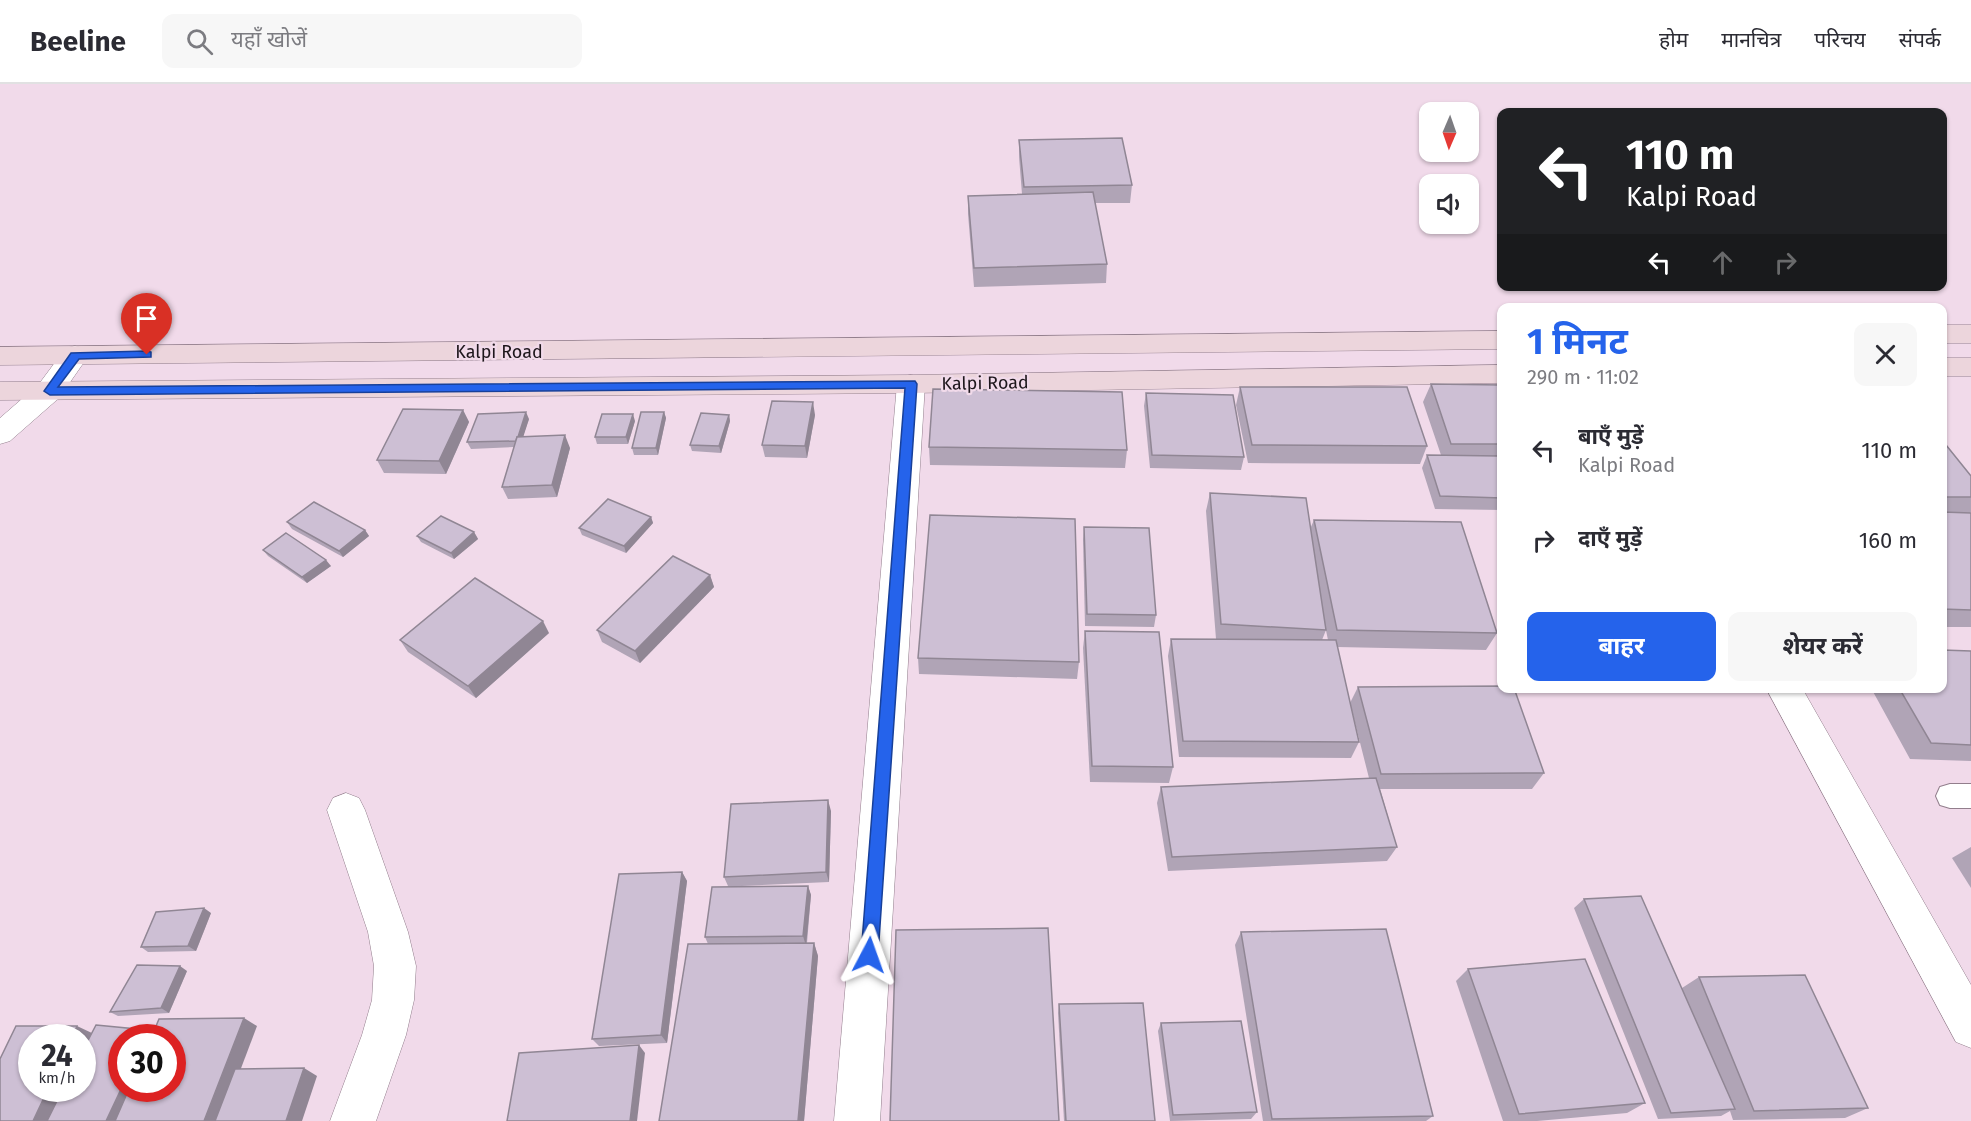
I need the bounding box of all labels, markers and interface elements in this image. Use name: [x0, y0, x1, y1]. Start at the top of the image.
search box: [162, 14, 582, 68]
text: Beeline: [30, 25, 126, 58]
icon: search: [183, 25, 216, 58]
text: यहाँ खोजें: [231, 26, 307, 53]
text: होम: [1659, 27, 1688, 53]
text: मानचित्र: [1721, 27, 1781, 53]
text: परिचय: [1814, 27, 1866, 53]
text: संपर्क: [1899, 27, 1941, 53]
north arrow: [1419, 102, 1479, 162]
map controls: [1419, 102, 1479, 234]
text: 110 m: [1626, 130, 1734, 180]
icon: left: [1527, 132, 1605, 210]
button: sound: [1419, 174, 1479, 234]
text: Kalpi Road: [1626, 181, 1757, 213]
icon: left: [1643, 246, 1676, 279]
icon: ahead: [1706, 246, 1739, 279]
icon: right: [1769, 246, 1802, 279]
pin: [121, 293, 172, 355]
icon: arrive: [130, 302, 163, 335]
text: 1 मिनट: [1527, 320, 1628, 364]
button: close: [1854, 323, 1917, 386]
street label: Kalpi Road: [455, 341, 543, 363]
text: 290 m · 11:02: [1527, 365, 1639, 389]
street label: Kalpi Road: [941, 371, 1029, 395]
text: बाएँ मुड़ें: [1578, 423, 1644, 450]
icon: left: [1527, 434, 1560, 467]
text: 110 m: [1861, 437, 1917, 464]
text: Kalpi Road: [1578, 453, 1675, 477]
icon: right: [1527, 524, 1560, 557]
text: दाएँ मुड़ें: [1578, 525, 1642, 552]
text: 160 m: [1859, 527, 1917, 554]
button: बाहर: [1527, 612, 1716, 681]
button: शेयर करें: [1728, 612, 1917, 681]
position arrow: [837, 923, 901, 987]
speed limit sign: 30: [108, 1024, 186, 1102]
text: 24: [41, 1038, 73, 1074]
text: km/h: [38, 1069, 76, 1087]

